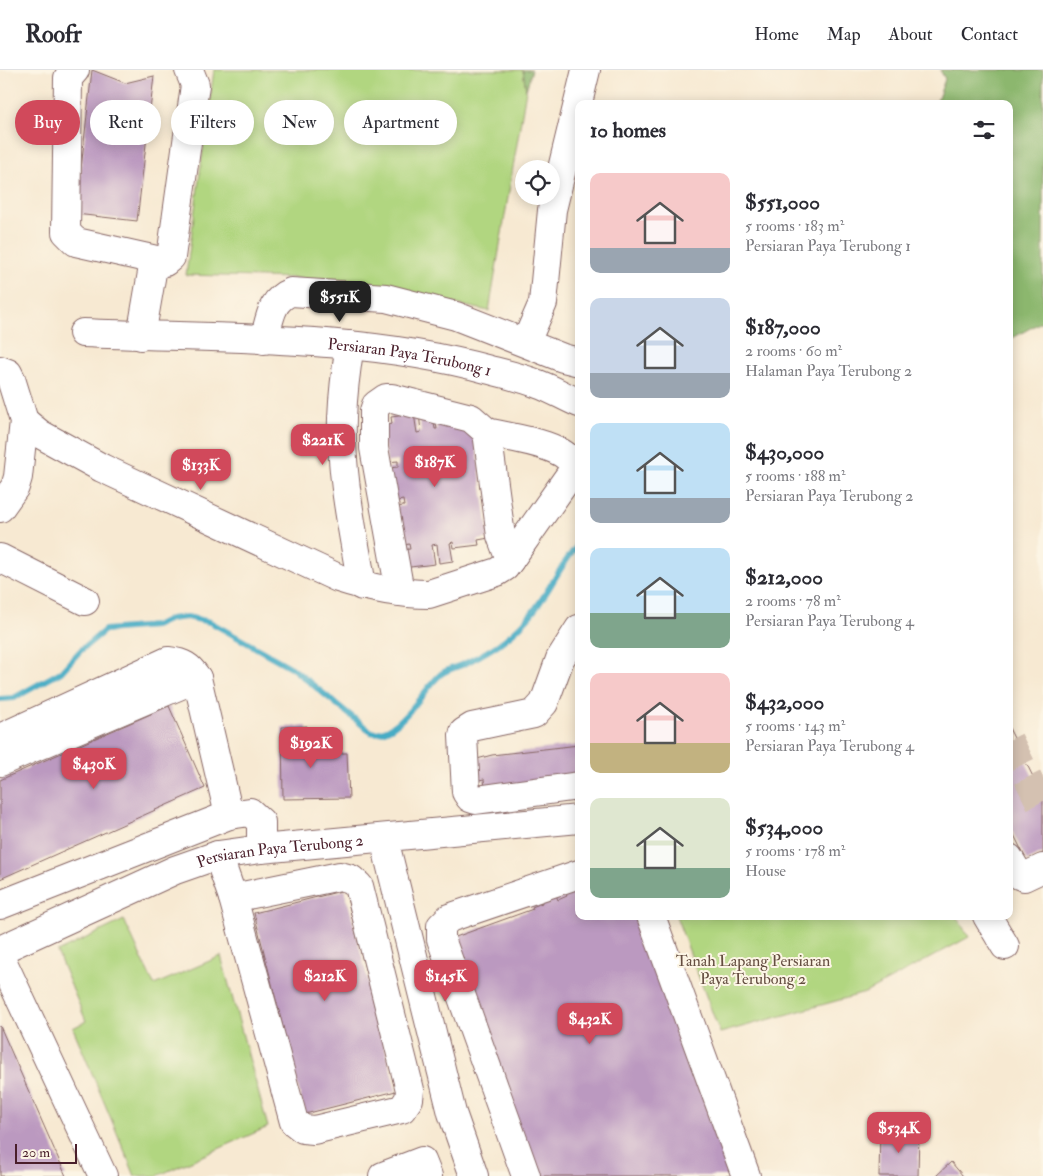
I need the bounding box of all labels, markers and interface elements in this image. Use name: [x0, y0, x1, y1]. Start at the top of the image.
text: Roofr: [25, 19, 82, 50]
text: Home: [754, 23, 799, 46]
text: Map: [827, 23, 861, 46]
text: About: [889, 23, 933, 46]
text: Contact: [961, 23, 1018, 46]
chip: Buy: [15, 100, 80, 145]
chip: Rent: [90, 100, 161, 145]
chip: Filters: [171, 100, 254, 145]
chip: New: [264, 100, 334, 145]
chip: Apartment: [344, 100, 457, 145]
icon: filters: [970, 116, 998, 144]
text: 10 homes: [590, 117, 666, 144]
map controls: [515, 160, 560, 205]
button: locate: [515, 160, 560, 205]
text: $551,000: [745, 189, 820, 216]
icon: home: [630, 193, 690, 253]
text: 5 rooms · 183 m²: [745, 216, 844, 236]
text: Persiaran Paya Terubong 1: [745, 236, 911, 256]
pin: $551K: [305, 280, 375, 323]
text: $551K: [320, 287, 360, 307]
text: $187,000: [745, 314, 821, 341]
icon: home: [630, 318, 690, 378]
street label: Persiaran Paya Terubong 1: [327, 334, 494, 381]
text: 2 rooms · 60 m²: [745, 341, 842, 361]
text: Halaman Paya Terubong 2: [745, 361, 912, 381]
pin: $221K: [288, 424, 358, 466]
text: $221K: [302, 430, 344, 450]
text: $430,000: [745, 439, 824, 466]
icon: home: [630, 443, 690, 503]
pin: $187K: [400, 446, 470, 488]
pin: $133K: [166, 448, 236, 491]
text: $187K: [415, 452, 455, 472]
text: $133K: [182, 455, 220, 475]
text: 5 rooms · 188 m²: [745, 466, 846, 486]
text: Persiaran Paya Terubong 2: [745, 486, 913, 506]
text: $212,000: [745, 564, 823, 591]
icon: home: [630, 568, 690, 628]
text: 2 rooms · 78 m²: [745, 591, 841, 611]
text: Persiaran Paya Terubong 4: [745, 611, 914, 631]
text: $432,000: [745, 689, 824, 716]
icon: home: [630, 693, 690, 753]
text: 5 rooms · 143 m²: [745, 716, 845, 736]
pin: $192K: [276, 726, 346, 769]
text: $192K: [290, 733, 332, 753]
text: Persiaran Paya Terubong 4: [745, 736, 914, 756]
pin: $430K: [59, 748, 129, 790]
text: $430K: [72, 754, 116, 774]
text: $534,000: [745, 814, 823, 841]
icon: home: [630, 818, 690, 878]
street label: Persiaran Paya Terubong 2: [194, 830, 364, 873]
text: 5 rooms · 178 m²: [745, 841, 845, 861]
text: House: [745, 861, 786, 881]
park label: Tanah Lapang Persiaran Paya Terubong 2: [676, 951, 830, 989]
pin: $212K: [290, 960, 360, 1002]
pin: $145K: [411, 960, 481, 1002]
text: $212K: [304, 966, 346, 986]
text: $145K: [425, 966, 467, 986]
pin: $432K: [555, 1002, 625, 1045]
text: $432K: [568, 1009, 612, 1029]
pin: $534K: [864, 1112, 934, 1154]
text: $534K: [878, 1118, 920, 1138]
scale bar: [15, 1141, 78, 1164]
text: 20 m: [22, 1144, 50, 1161]

